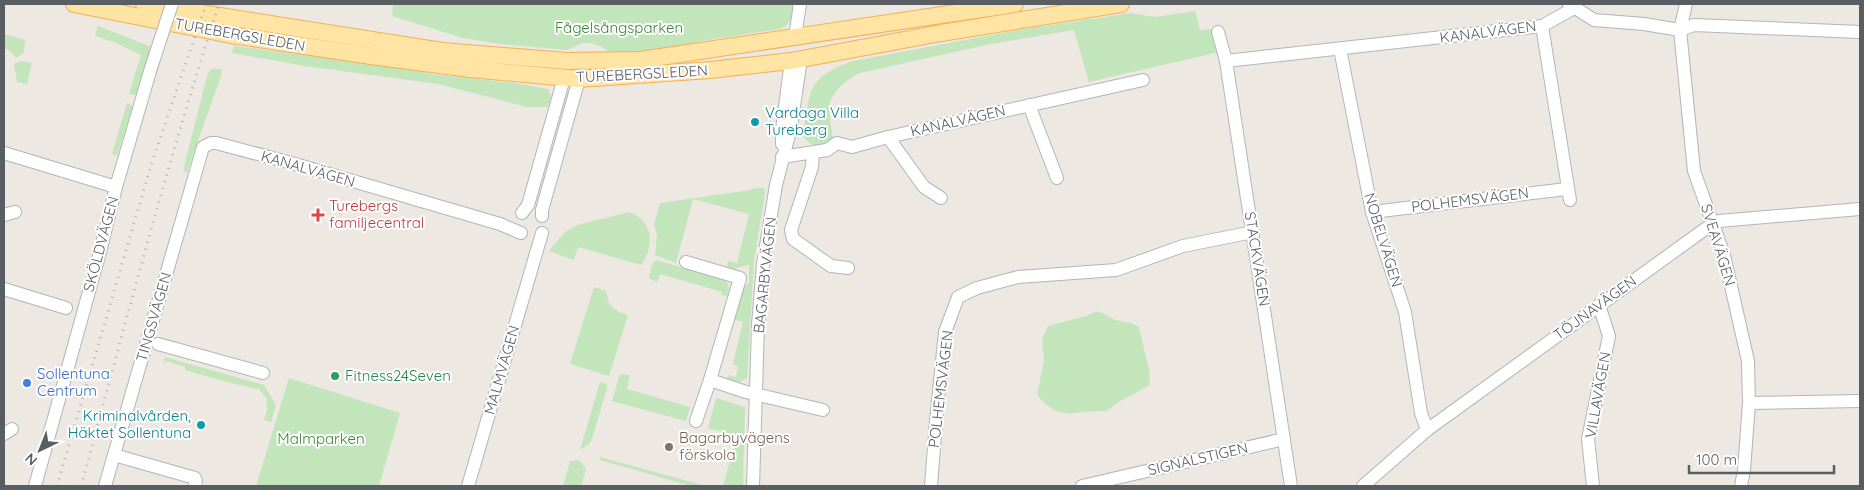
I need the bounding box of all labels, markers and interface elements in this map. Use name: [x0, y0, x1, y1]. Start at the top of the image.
street label: TUREBERGSLEDEN: [173, 14, 307, 55]
street label: KANALVÄGEN: [1439, 16, 1537, 47]
park label: Fågelsångsparken: [555, 18, 683, 37]
street label: TUREBERGSLEDEN: [576, 61, 708, 86]
street label: KANALVÄGEN: [908, 100, 1007, 141]
place label: Vardaga Villa Tureberg: [765, 103, 859, 139]
marker: Vardaga Villa Tureberg: [749, 116, 761, 128]
street label: KANALVÄGEN: [259, 146, 357, 191]
street label: POLHEMSVÄGEN: [1410, 183, 1530, 216]
street label: NOBELVÄGEN: [1360, 190, 1407, 289]
street label: SKÖLDVÄGEN: [79, 194, 122, 294]
place label: Turebergs familjecentral: [329, 196, 424, 232]
street label: SVEAVÄGEN: [1697, 202, 1740, 288]
marker: Turebergs familjecentral: [311, 208, 325, 222]
street label: STACKVÄGEN: [1241, 210, 1274, 308]
street label: BAGARBYVÄGEN: [749, 216, 780, 334]
street label: TINGSVÄGEN: [132, 270, 175, 364]
street label: TÖJNAVÄGEN: [1550, 271, 1640, 344]
street label: MALMVÄGEN: [480, 323, 523, 417]
street label: POLHEMSVÄGEN: [924, 329, 957, 449]
street label: VILLAVÄGEN: [1581, 350, 1614, 440]
place label: Sollentuna Centrum: [37, 364, 110, 400]
place label: Fitness24Seven: [345, 366, 451, 385]
marker: Fitness24Seven: [329, 370, 341, 382]
marker: Sollentuna Centrum: [21, 377, 33, 389]
place label: Kriminalvården, Häktet Sollentuna: [68, 406, 191, 442]
marker: Kriminalvården, Häktet Sollentuna: [195, 419, 207, 431]
north arrow: [15, 425, 65, 475]
place label: Bagarbyvägens förskola: [679, 428, 790, 464]
park label: Malmparken: [277, 429, 365, 448]
street label: SIGNALSTIGEN: [1146, 438, 1250, 479]
marker: Bagarbyvägens förskola: [663, 441, 675, 453]
scale bar: [1689, 442, 1834, 474]
text: N: [21, 449, 41, 470]
text: 100 m: [1696, 450, 1737, 469]

